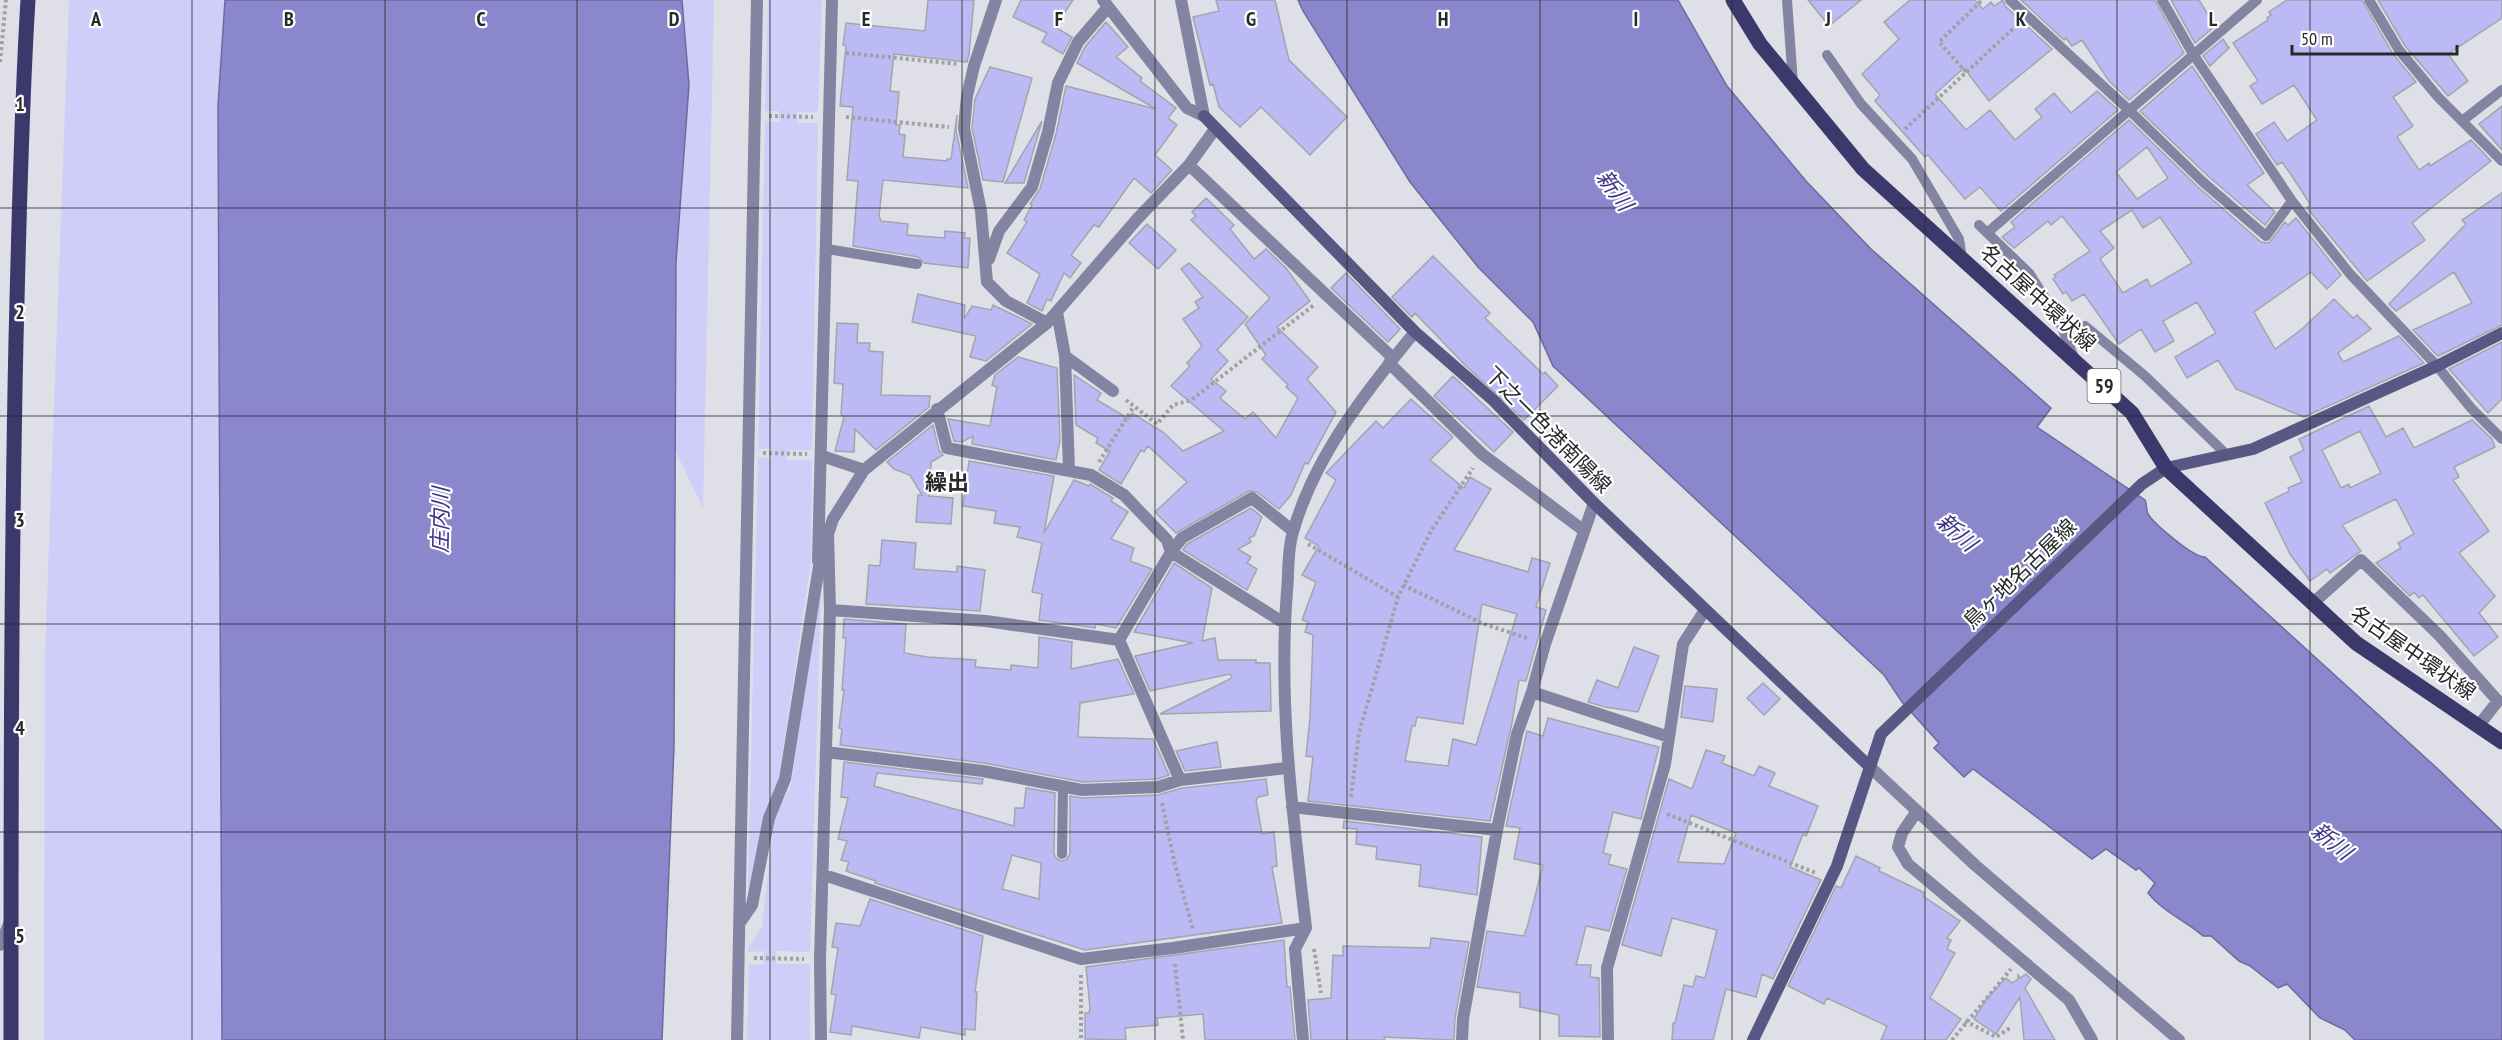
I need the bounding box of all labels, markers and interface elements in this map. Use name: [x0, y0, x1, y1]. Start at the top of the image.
text: A: [90, 6, 102, 32]
text: B: [284, 6, 294, 32]
text: C: [476, 6, 486, 32]
text: D: [669, 6, 680, 32]
text: E: [862, 6, 870, 32]
text: F: [1055, 6, 1063, 32]
text: G: [1246, 6, 1256, 32]
text: H: [1438, 6, 1448, 32]
text: I: [1634, 6, 1638, 32]
text: J: [1824, 6, 1831, 32]
text: K: [2016, 6, 2027, 32]
text: L: [2209, 6, 2218, 32]
scale bar: [2292, 18, 2457, 56]
text: 50 m: [2301, 27, 2333, 50]
text: 1: [15, 91, 25, 117]
water label: 新川: [1591, 164, 1640, 218]
street label: 名古屋中環状線: [1975, 238, 2102, 357]
text: 2: [15, 299, 25, 325]
street label: 下之一色港南陽線: [1479, 361, 1617, 499]
road number: 59: [2088, 369, 2120, 403]
district label: 繰出: [925, 468, 969, 496]
water label: 庄内川: [425, 485, 455, 553]
text: 3: [15, 507, 25, 533]
water label: 新川: [1931, 507, 1984, 558]
street label: 鳥ヶ地名古屋線: [1957, 513, 2082, 634]
street label: 名古屋中環状線: [2345, 599, 2481, 706]
text: 4: [15, 715, 25, 741]
water label: 新川: [2306, 816, 2359, 867]
text: 5: [15, 923, 25, 949]

